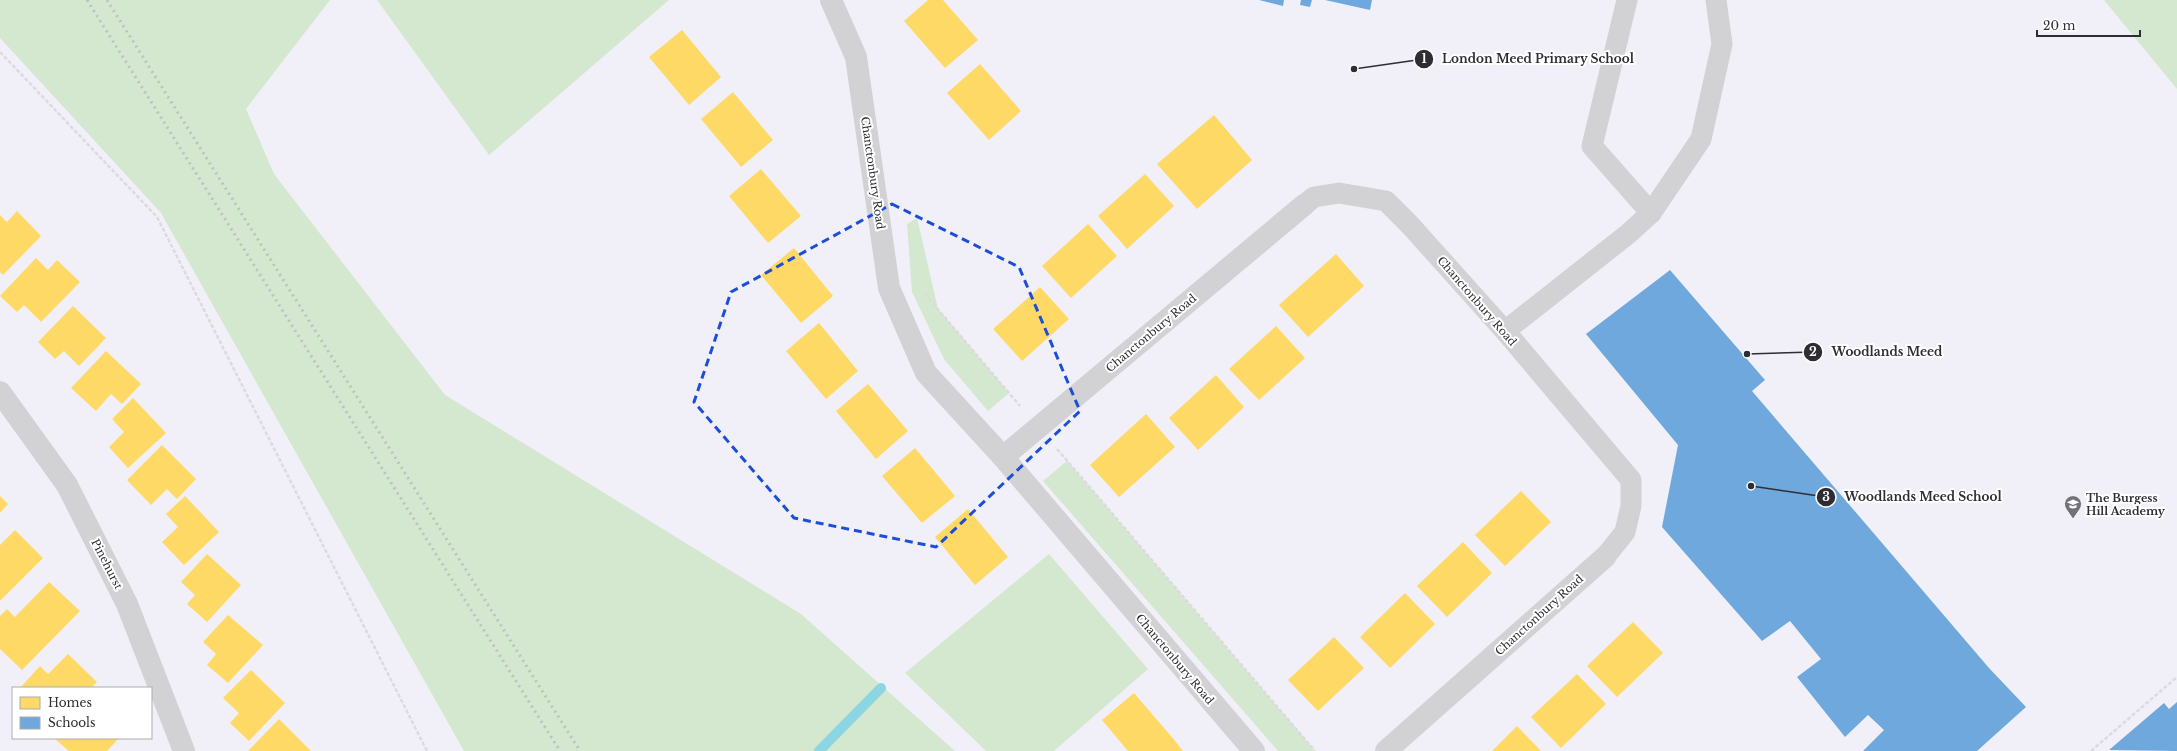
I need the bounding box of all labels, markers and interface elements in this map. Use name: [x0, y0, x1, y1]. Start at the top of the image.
scale bar: [2037, 12, 2140, 38]
text: 20 m: [2043, 18, 2075, 33]
callout: London Meed Primary School: [1414, 47, 1642, 71]
text: 1: [1421, 51, 1427, 66]
text: London Meed Primary School: [1442, 51, 1635, 66]
street label: Chanctonbury Road: [858, 116, 888, 231]
street label: Chanctonbury Road: [1434, 253, 1520, 349]
street label: Chanctonbury Road: [1103, 291, 1200, 375]
callout: Woodlands Meed: [1803, 340, 1950, 364]
text: 2: [1809, 344, 1817, 359]
text: Woodlands Meed: [1831, 344, 1943, 359]
callout: Woodlands Meed School: [1816, 485, 2010, 509]
text: 3: [1822, 489, 1830, 504]
text: Woodlands Meed School: [1843, 489, 2002, 504]
place label: The Burgess Hill Academy: [2086, 491, 2166, 518]
school or university icon: The Burgess Hill Academy: [2063, 494, 2083, 519]
street label: Pinehurst: [88, 537, 126, 592]
street label: Chanctonbury Road: [1492, 571, 1586, 658]
street label: Chanctonbury Road: [1133, 611, 1217, 708]
legend: [12, 687, 152, 739]
text: Homes: [48, 695, 92, 710]
text: Schools: [48, 715, 95, 730]

